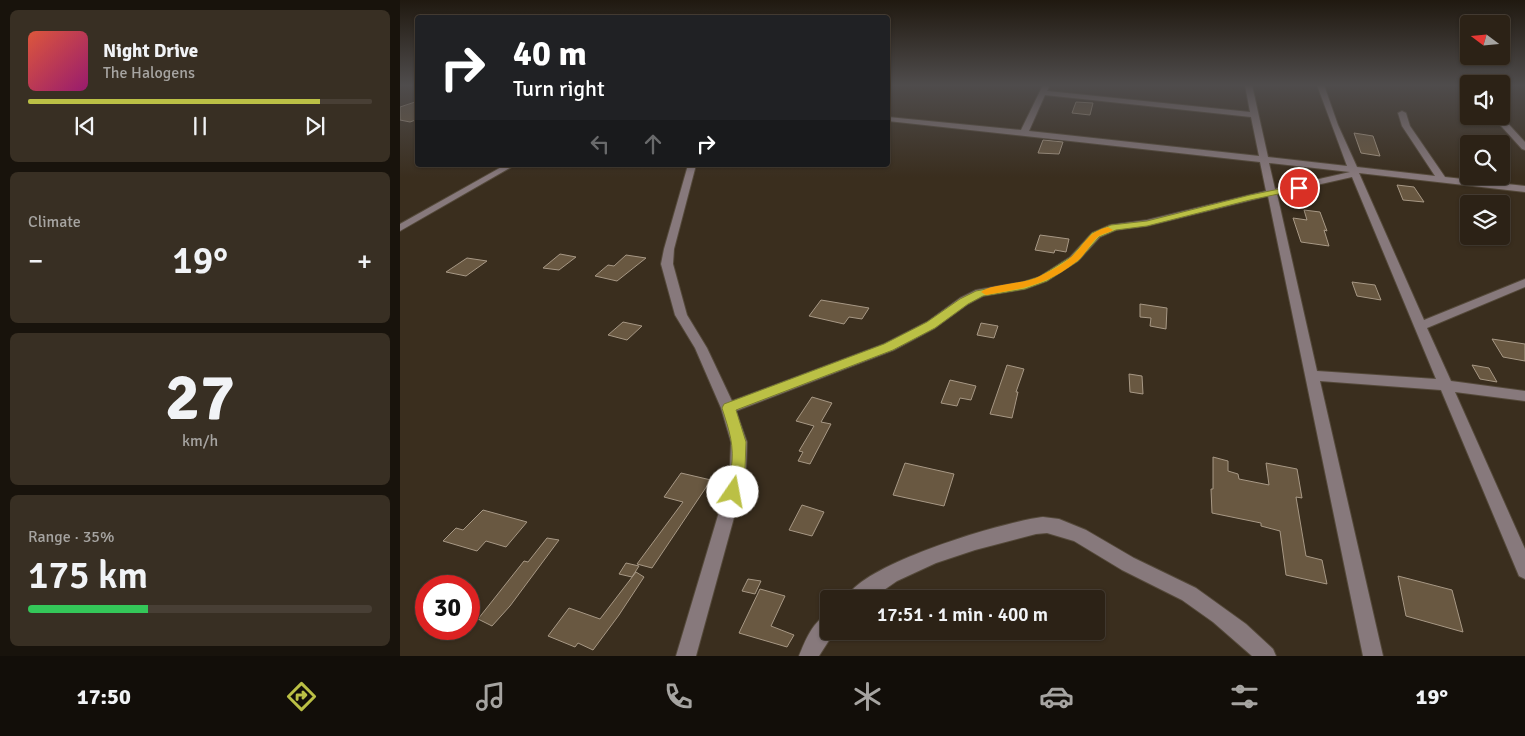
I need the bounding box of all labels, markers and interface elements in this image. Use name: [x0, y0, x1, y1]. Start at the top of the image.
north arrow: [1460, 15, 1510, 65]
map controls: [1460, 15, 1510, 245]
text: 40 m: [513, 32, 587, 75]
icon: right: [430, 35, 495, 100]
text: Night Drive: [103, 39, 198, 63]
text: The Halogens: [103, 63, 195, 83]
text: Turn right: [513, 75, 605, 102]
button: sound: [1460, 75, 1510, 125]
icon: previous: [71, 112, 99, 140]
icon: pause: [186, 112, 214, 140]
icon: next: [301, 112, 329, 140]
icon: left: [586, 130, 614, 158]
icon: ahead: [639, 130, 667, 158]
icon: right: [692, 130, 720, 158]
button: search: [1460, 135, 1510, 185]
pin: [1278, 167, 1320, 209]
icon: arrive: [1285, 174, 1313, 202]
button: layers: [1460, 195, 1510, 245]
text: Climate: [28, 212, 81, 232]
text: 19°: [172, 237, 228, 284]
text: −: [28, 244, 43, 278]
text: +: [357, 244, 372, 278]
text: 27: [165, 358, 235, 438]
text: km/h: [182, 431, 218, 451]
position arrow: [706, 465, 758, 517]
text: Range · 35%: [28, 527, 114, 547]
text: 175 km: [28, 552, 148, 599]
speed limit sign: 30: [415, 575, 480, 640]
text: 17:51 · 1 min · 400 m: [877, 603, 1048, 627]
icon: directions: [284, 679, 319, 714]
icon: music: [473, 679, 508, 714]
icon: phone: [661, 679, 696, 714]
icon: climate: [850, 679, 885, 714]
icon: car: [1039, 679, 1074, 714]
icon: filters: [1227, 679, 1262, 714]
text: 17:50: [77, 683, 131, 710]
text: 19°: [1416, 683, 1448, 710]

